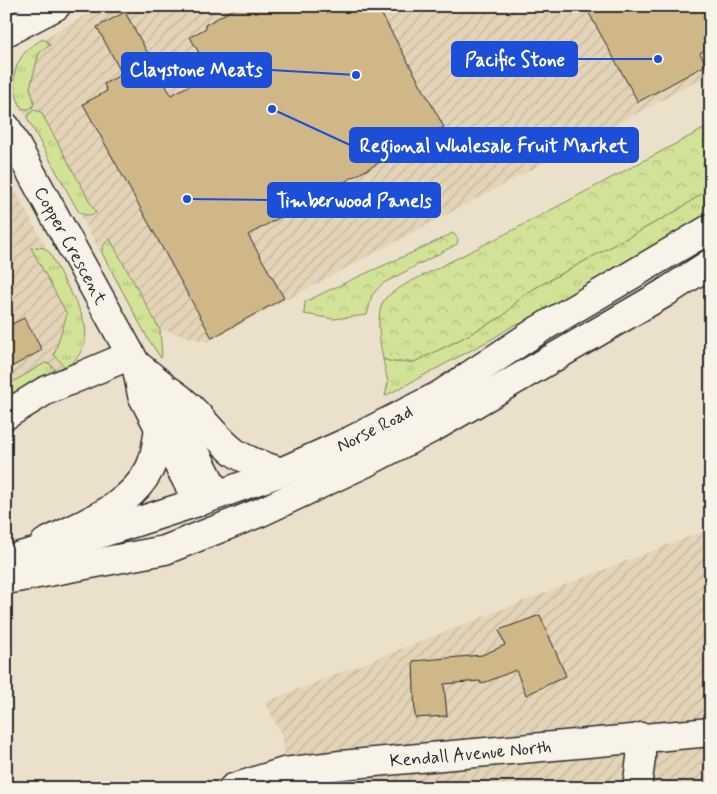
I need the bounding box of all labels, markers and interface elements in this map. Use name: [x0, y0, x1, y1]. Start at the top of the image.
callout: Pacific Stone: [452, 42, 577, 76]
text: Pacific Stone: [465, 48, 565, 73]
callout: Claystone Meats: [122, 53, 271, 87]
text: Claystone Meats: [129, 58, 263, 83]
callout: Regional Wholesale Fruit Market: [350, 128, 638, 162]
text: Regional Wholesale Fruit Market: [360, 134, 629, 162]
street label: Copper Crescent: [28, 183, 112, 310]
callout: Timberwood Panels: [268, 183, 440, 217]
text: Timberwood Panels: [276, 189, 432, 214]
street label: Norse Road: [333, 400, 417, 458]
street label: Kendall Avenue North: [389, 735, 553, 774]

